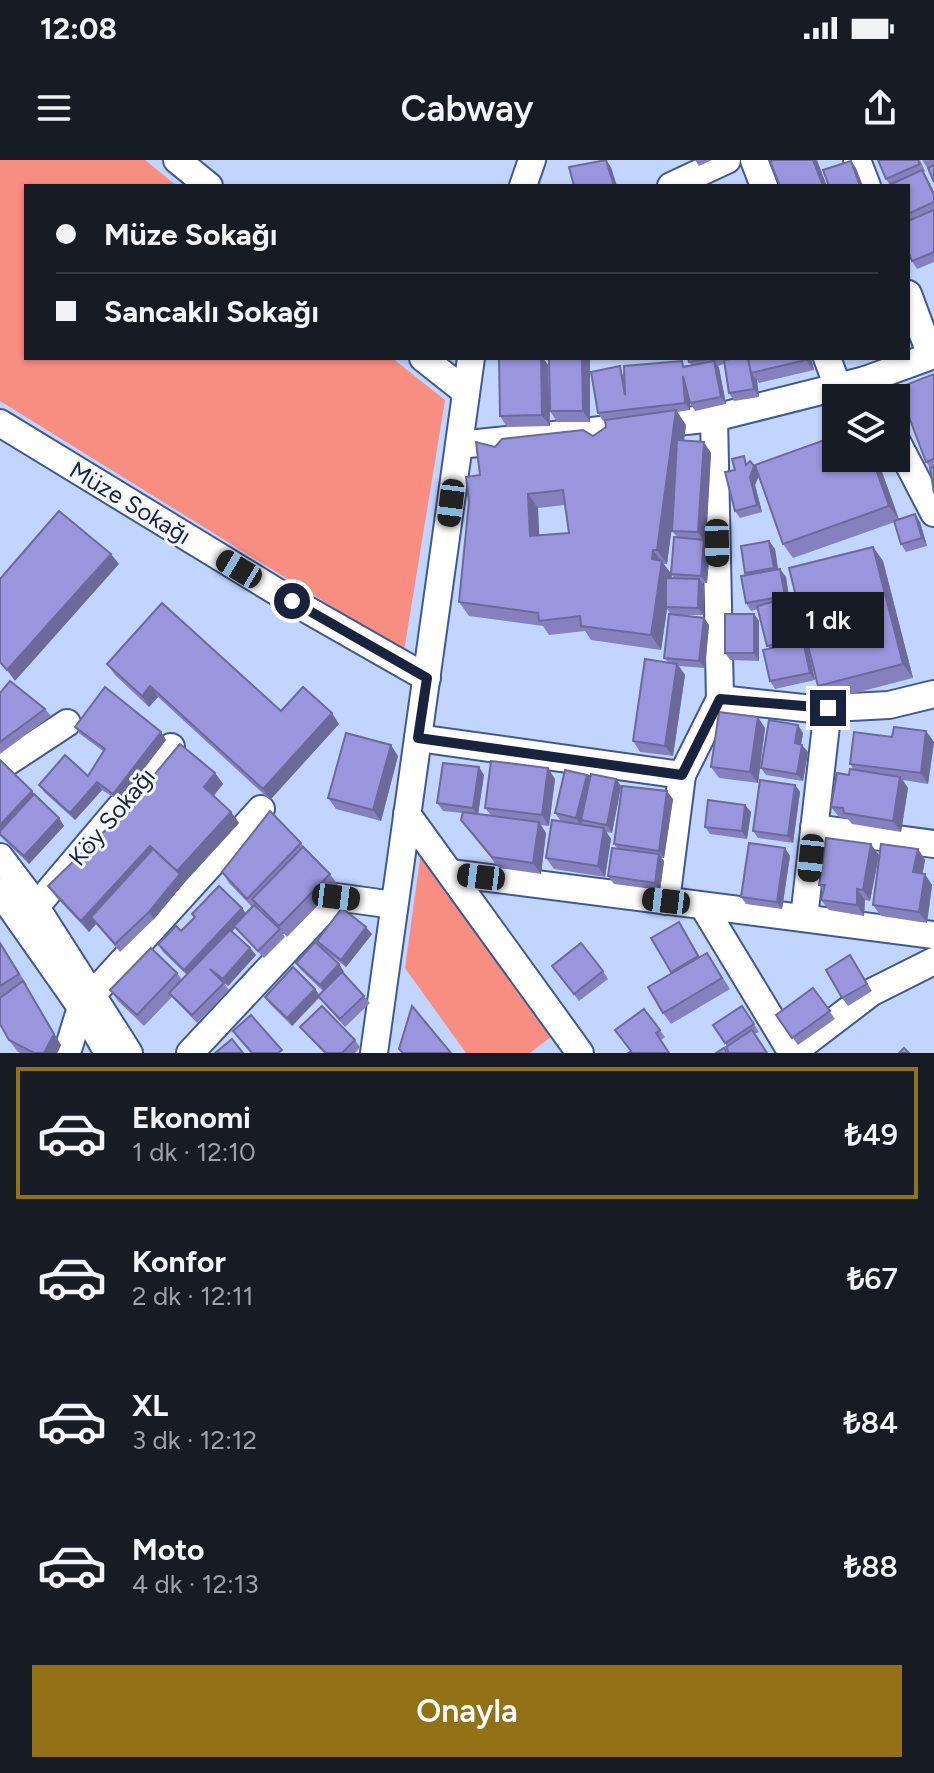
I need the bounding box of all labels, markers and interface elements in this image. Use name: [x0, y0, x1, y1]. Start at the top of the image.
text: 12:08: [40, 10, 117, 47]
icon: menu: [32, 86, 76, 130]
icon: share: [858, 86, 902, 130]
text: Cabway: [401, 87, 533, 130]
text: Müze Sokağı: [104, 216, 278, 253]
text: Sancaklı Sokağı: [104, 293, 319, 330]
map controls: [822, 384, 910, 472]
button: layers: [822, 384, 910, 472]
street label: Müze Sokağı: [64, 455, 196, 550]
car: [436, 478, 466, 528]
car: [705, 519, 729, 567]
car: [212, 546, 266, 592]
route start: [274, 583, 310, 619]
callout: 1 dk: [772, 592, 884, 648]
text: 1 dk: [805, 604, 851, 636]
route end: [810, 690, 846, 726]
street label: Köy Sokağı: [62, 762, 161, 871]
car: [797, 833, 825, 883]
car: [456, 862, 506, 892]
car: [311, 882, 361, 912]
car: [641, 886, 691, 916]
icon: car: [36, 1097, 108, 1169]
text: Ekonomi: [132, 1099, 251, 1136]
text: ₺49: [845, 1116, 898, 1153]
text: 1 dk · 12:10: [132, 1136, 256, 1168]
icon: car: [36, 1241, 108, 1313]
text: Konfor: [132, 1243, 226, 1280]
text: ₺67: [847, 1260, 898, 1297]
text: 2 dk · 12:11: [132, 1280, 254, 1312]
icon: car: [36, 1385, 108, 1457]
text: XL: [132, 1387, 168, 1424]
text: ₺84: [844, 1404, 898, 1441]
text: 3 dk · 12:12: [132, 1424, 257, 1456]
icon: car: [36, 1529, 108, 1601]
text: Moto: [132, 1531, 204, 1568]
text: ₺88: [844, 1548, 898, 1585]
text: 4 dk · 12:13: [132, 1568, 259, 1600]
button: Onayla: [32, 1665, 902, 1757]

